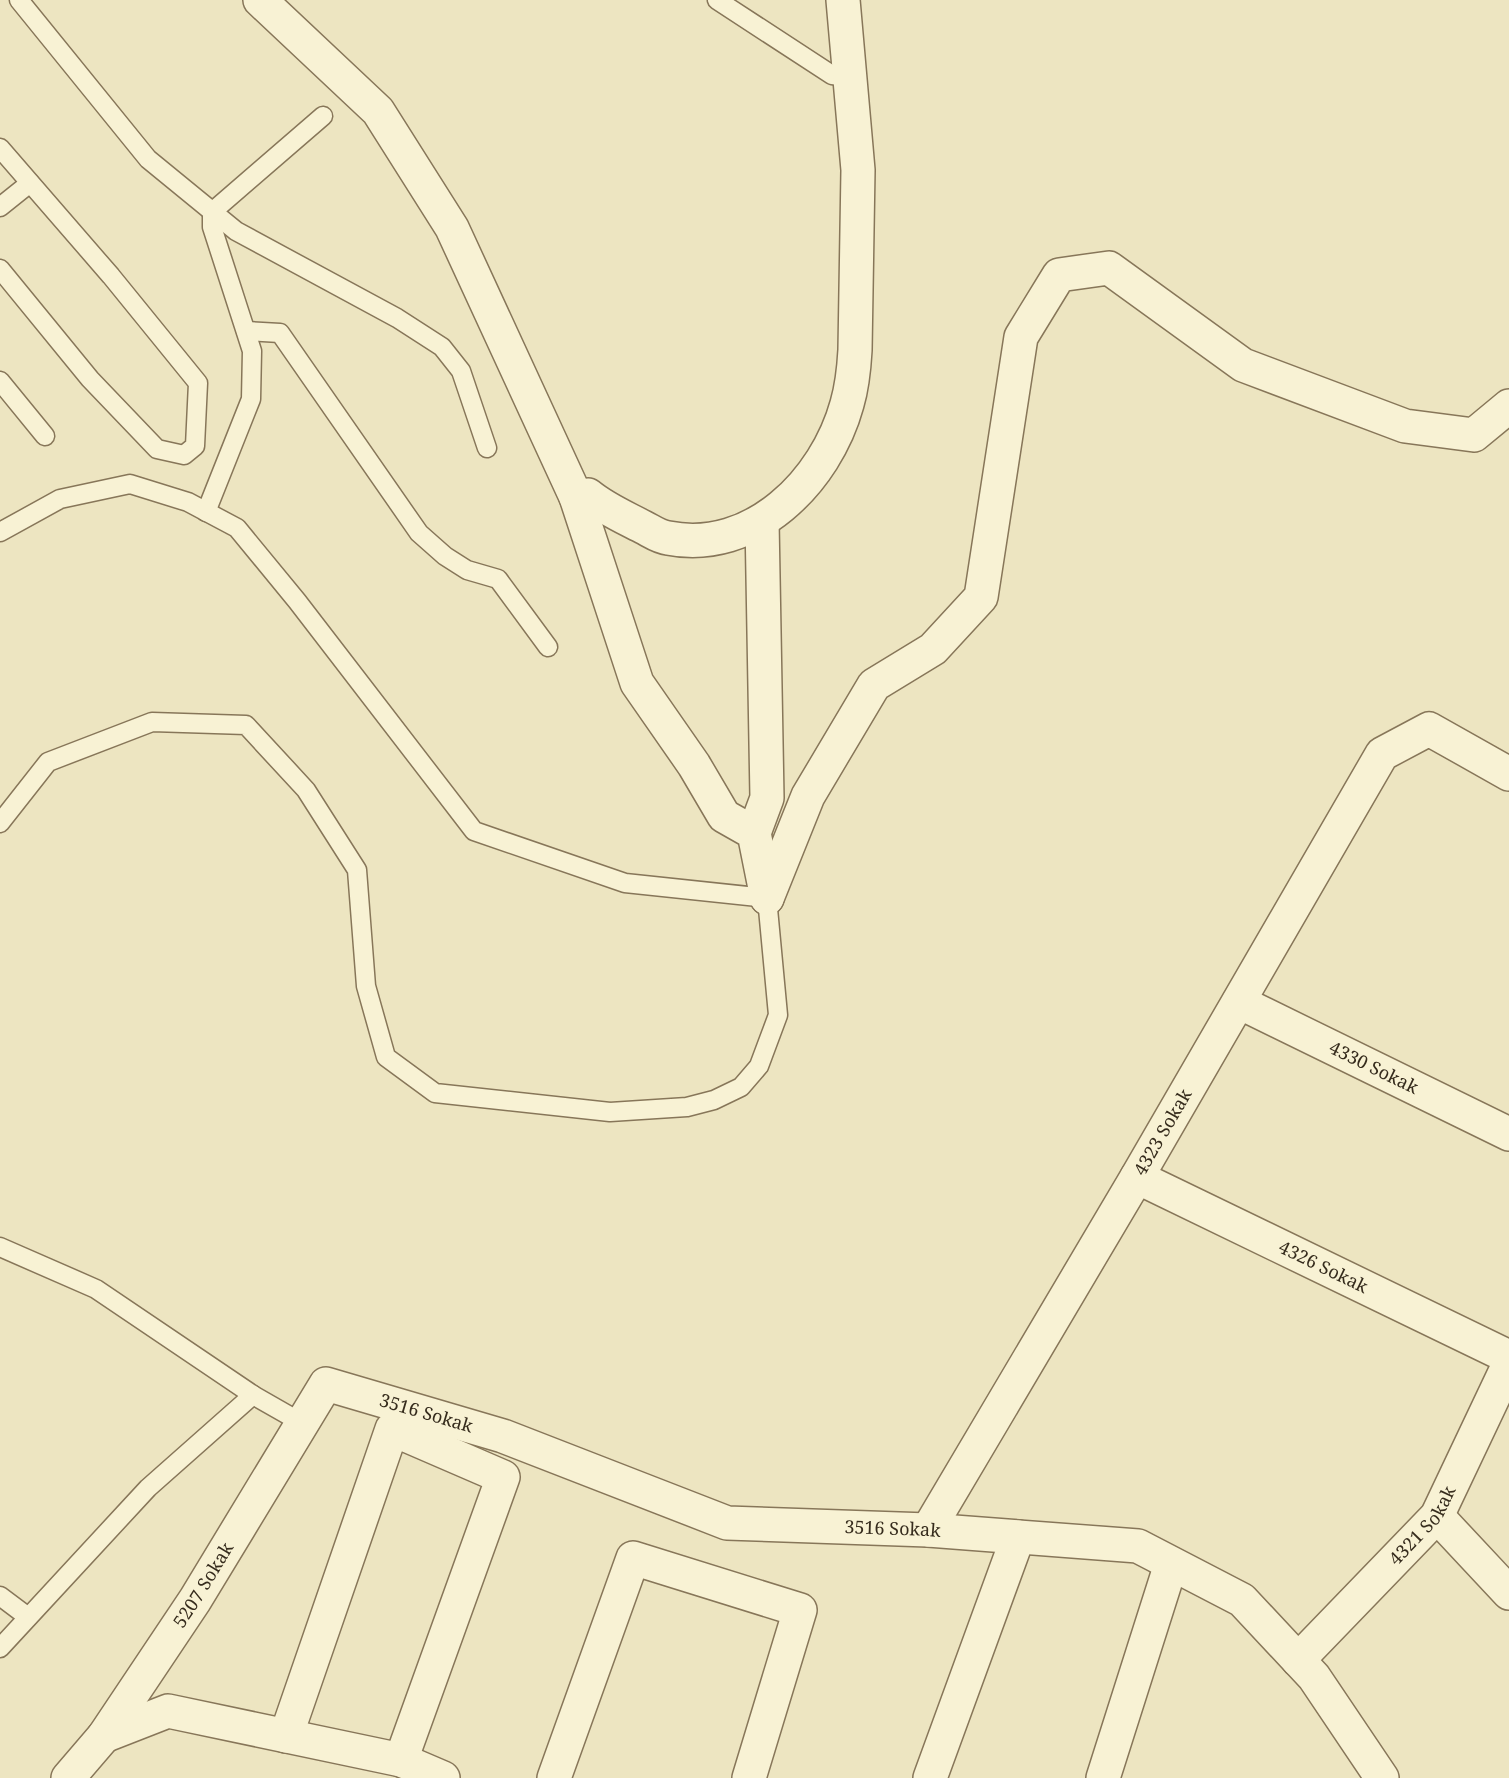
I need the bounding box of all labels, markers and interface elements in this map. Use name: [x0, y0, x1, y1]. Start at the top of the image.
street label: 4330 Sokak: [1326, 1035, 1423, 1099]
street label: 4323 Sokak: [1128, 1084, 1197, 1179]
street label: 4326 Sokak: [1275, 1234, 1373, 1298]
street label: 3516 Sokak: [377, 1387, 477, 1438]
street label: 4321 Sokak: [1383, 1481, 1461, 1570]
street label: 3516 Sokak: [844, 1514, 942, 1542]
street label: 5207 Sokak: [167, 1537, 238, 1632]

